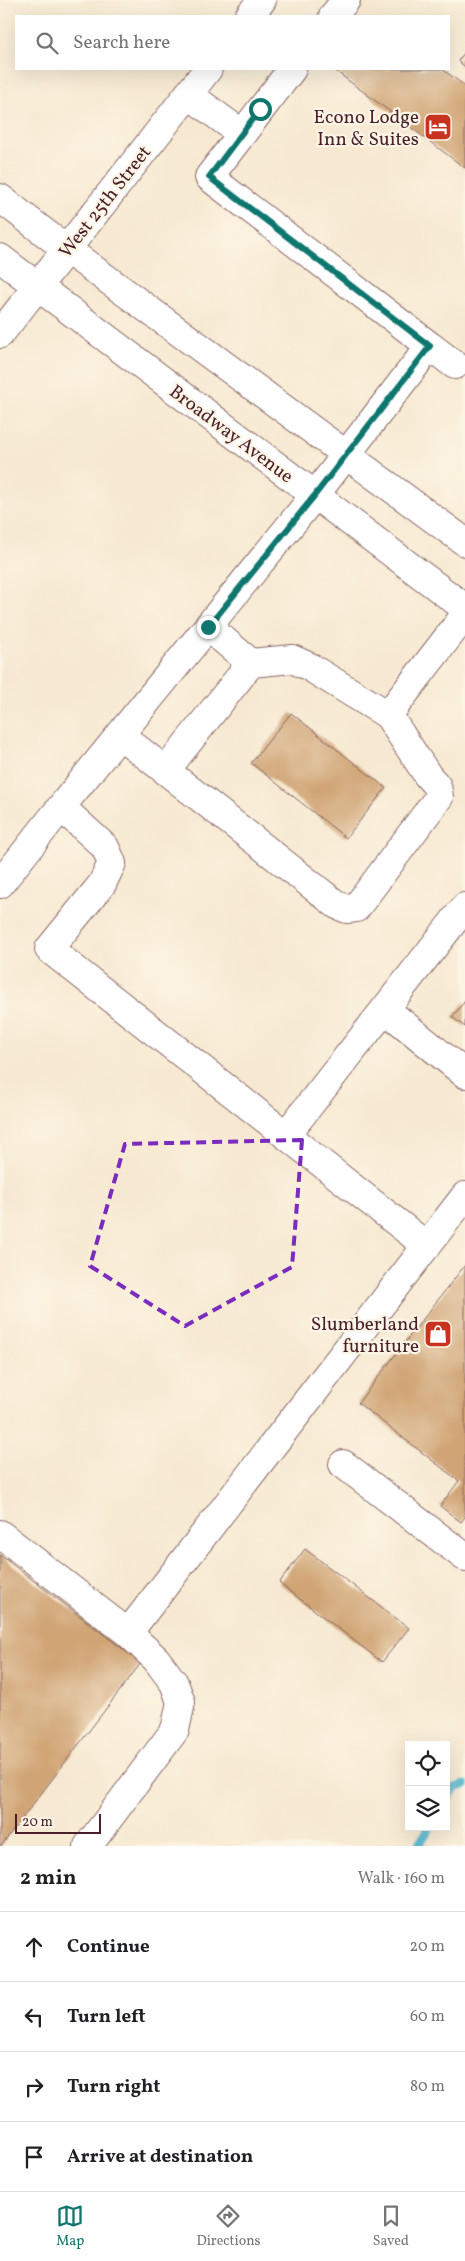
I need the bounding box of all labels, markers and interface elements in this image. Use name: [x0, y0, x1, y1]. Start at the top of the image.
search box: [15, 15, 450, 70]
icon: search: [33, 29, 61, 57]
text: Search here: [73, 30, 170, 56]
route start: [249, 98, 272, 121]
place label: Econo Lodge Inn & Suites: [314, 105, 419, 153]
hotel icon: Econo Lodge Inn & Suites: [423, 112, 453, 142]
street label: West 25th Street: [53, 140, 158, 264]
street label: Broadway Avenue: [163, 379, 298, 490]
route end: [197, 616, 220, 639]
place label: Slumberland furniture: [311, 1312, 419, 1360]
shop icon: Slumberland furniture: [423, 1319, 453, 1349]
map controls: [405, 1741, 450, 1831]
button: locate: [405, 1741, 450, 1786]
button: layers: [405, 1786, 450, 1831]
scale bar: [15, 1811, 101, 1834]
text: 20 m: [22, 1813, 53, 1832]
text: 2 min: [20, 1864, 77, 1893]
text: Walk · 160 m: [358, 1868, 445, 1890]
icon: ahead: [20, 1933, 48, 1961]
text: Continue: [67, 1934, 150, 1960]
text: 20 m: [410, 1936, 445, 1958]
icon: left: [20, 2003, 48, 2031]
text: Turn left: [67, 2004, 146, 2030]
text: 60 m: [410, 2006, 445, 2028]
icon: right: [20, 2073, 48, 2101]
text: Turn right: [67, 2074, 160, 2100]
text: 80 m: [410, 2076, 445, 2098]
icon: arrive: [20, 2143, 48, 2171]
text: Arrive at destination: [67, 2144, 253, 2170]
tab: Map: [56, 2202, 84, 2251]
tab: Directions: [196, 2202, 261, 2251]
tab: Saved: [373, 2202, 409, 2251]

